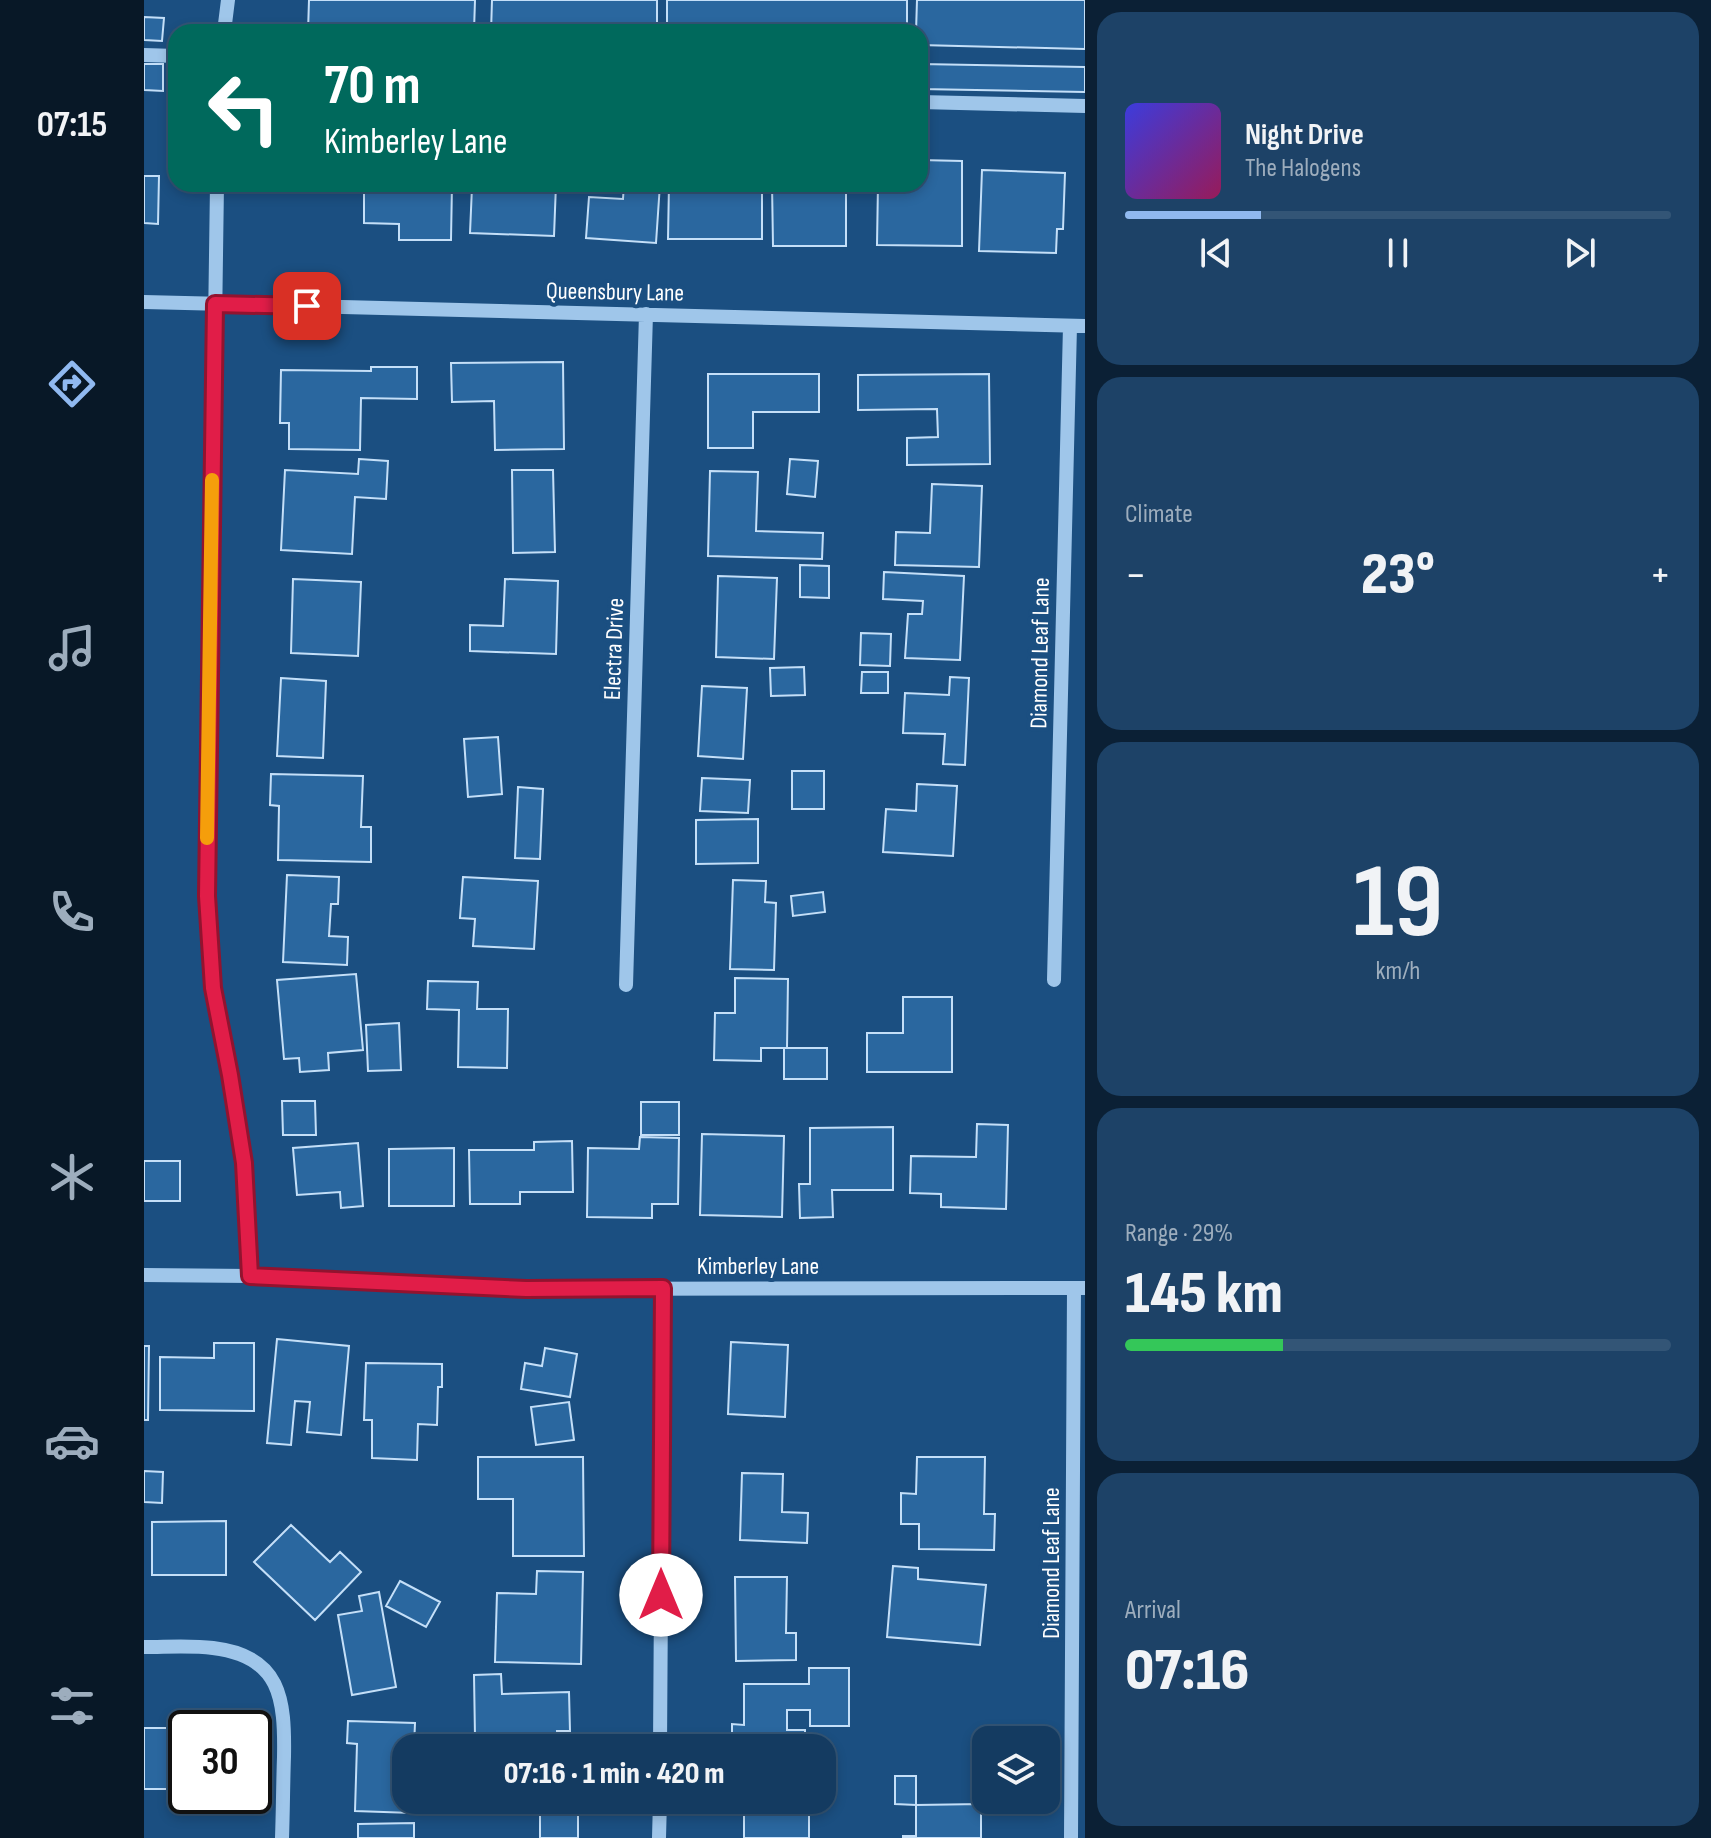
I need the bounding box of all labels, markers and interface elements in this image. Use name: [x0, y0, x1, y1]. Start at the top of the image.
text: 70 m: [324, 53, 421, 120]
icon: left: [192, 56, 296, 160]
text: 07:15: [37, 104, 107, 147]
text: Night Drive: [1245, 117, 1364, 153]
text: Kimberley Lane: [324, 121, 508, 164]
text: The Halogens: [1245, 153, 1361, 184]
icon: previous: [1194, 231, 1238, 275]
icon: pause: [1376, 231, 1420, 275]
icon: next: [1558, 231, 1602, 275]
pin: [273, 272, 341, 340]
street label: Queensbury Lane: [546, 276, 684, 308]
icon: arrive: [285, 284, 329, 328]
icon: directions: [44, 356, 100, 412]
text: Climate: [1125, 499, 1193, 530]
text: 23°: [1361, 539, 1435, 611]
text: −: [1125, 549, 1147, 602]
text: +: [1649, 549, 1671, 602]
street label: Diamond Leaf Lane: [1024, 577, 1056, 729]
street label: Electra Drive: [598, 597, 630, 701]
icon: music: [44, 620, 100, 676]
text: 19: [1353, 841, 1443, 966]
icon: phone: [44, 884, 100, 940]
text: km/h: [1376, 956, 1420, 987]
icon: climate: [44, 1149, 100, 1205]
text: Range · 29%: [1125, 1218, 1233, 1249]
street label: Kimberley Lane: [697, 1252, 819, 1281]
text: 145 km: [1125, 1258, 1283, 1330]
icon: car: [44, 1413, 100, 1469]
street label: Diamond Leaf Lane: [1037, 1487, 1066, 1639]
position arrow: [619, 1553, 703, 1637]
text: Arrival: [1125, 1595, 1181, 1626]
text: 07:16: [1125, 1635, 1249, 1707]
icon: filters: [44, 1678, 100, 1734]
speed limit sign: 30: [168, 1710, 272, 1814]
map controls: [972, 1726, 1060, 1814]
button: layers: [972, 1726, 1060, 1814]
text: 07:16 · 1 min · 420 m: [504, 1756, 724, 1792]

